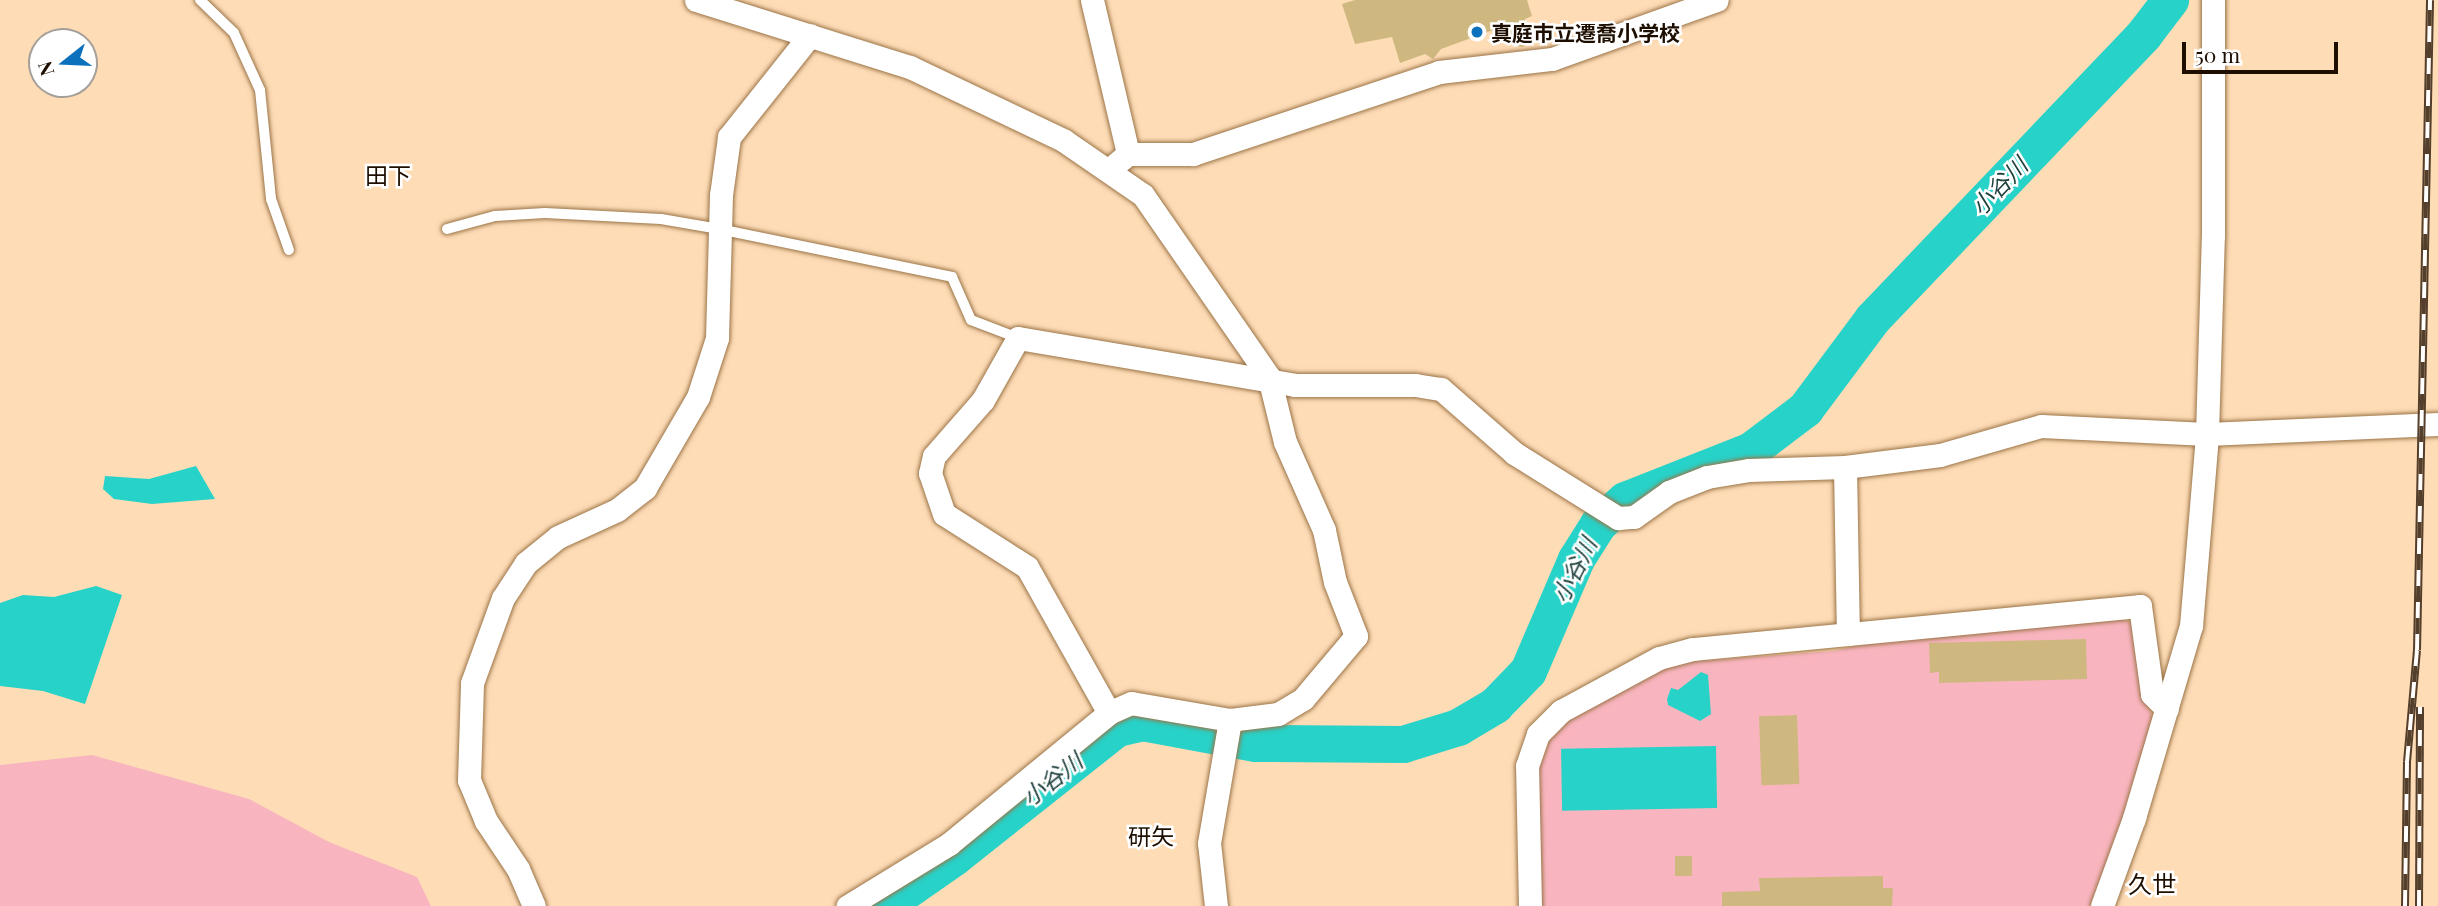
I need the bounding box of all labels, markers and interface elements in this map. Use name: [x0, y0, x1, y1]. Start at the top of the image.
place label: 真庭市立遷喬小学校: [1491, 19, 1680, 45]
marker: 真庭市立遷喬小学校: [1469, 24, 1485, 40]
north arrow: [28, 28, 98, 98]
scale bar: [2186, 28, 2342, 72]
text: 50 m: [2195, 40, 2240, 68]
text: N: [30, 58, 59, 79]
water label: 小谷川: [1965, 152, 2033, 220]
district label: 田下: [365, 161, 411, 189]
water label: 小谷川: [1546, 533, 1602, 607]
water label: 小谷川: [1016, 747, 1088, 811]
district label: 研矢: [1128, 822, 1174, 850]
district label: 久世: [2128, 870, 2176, 898]

